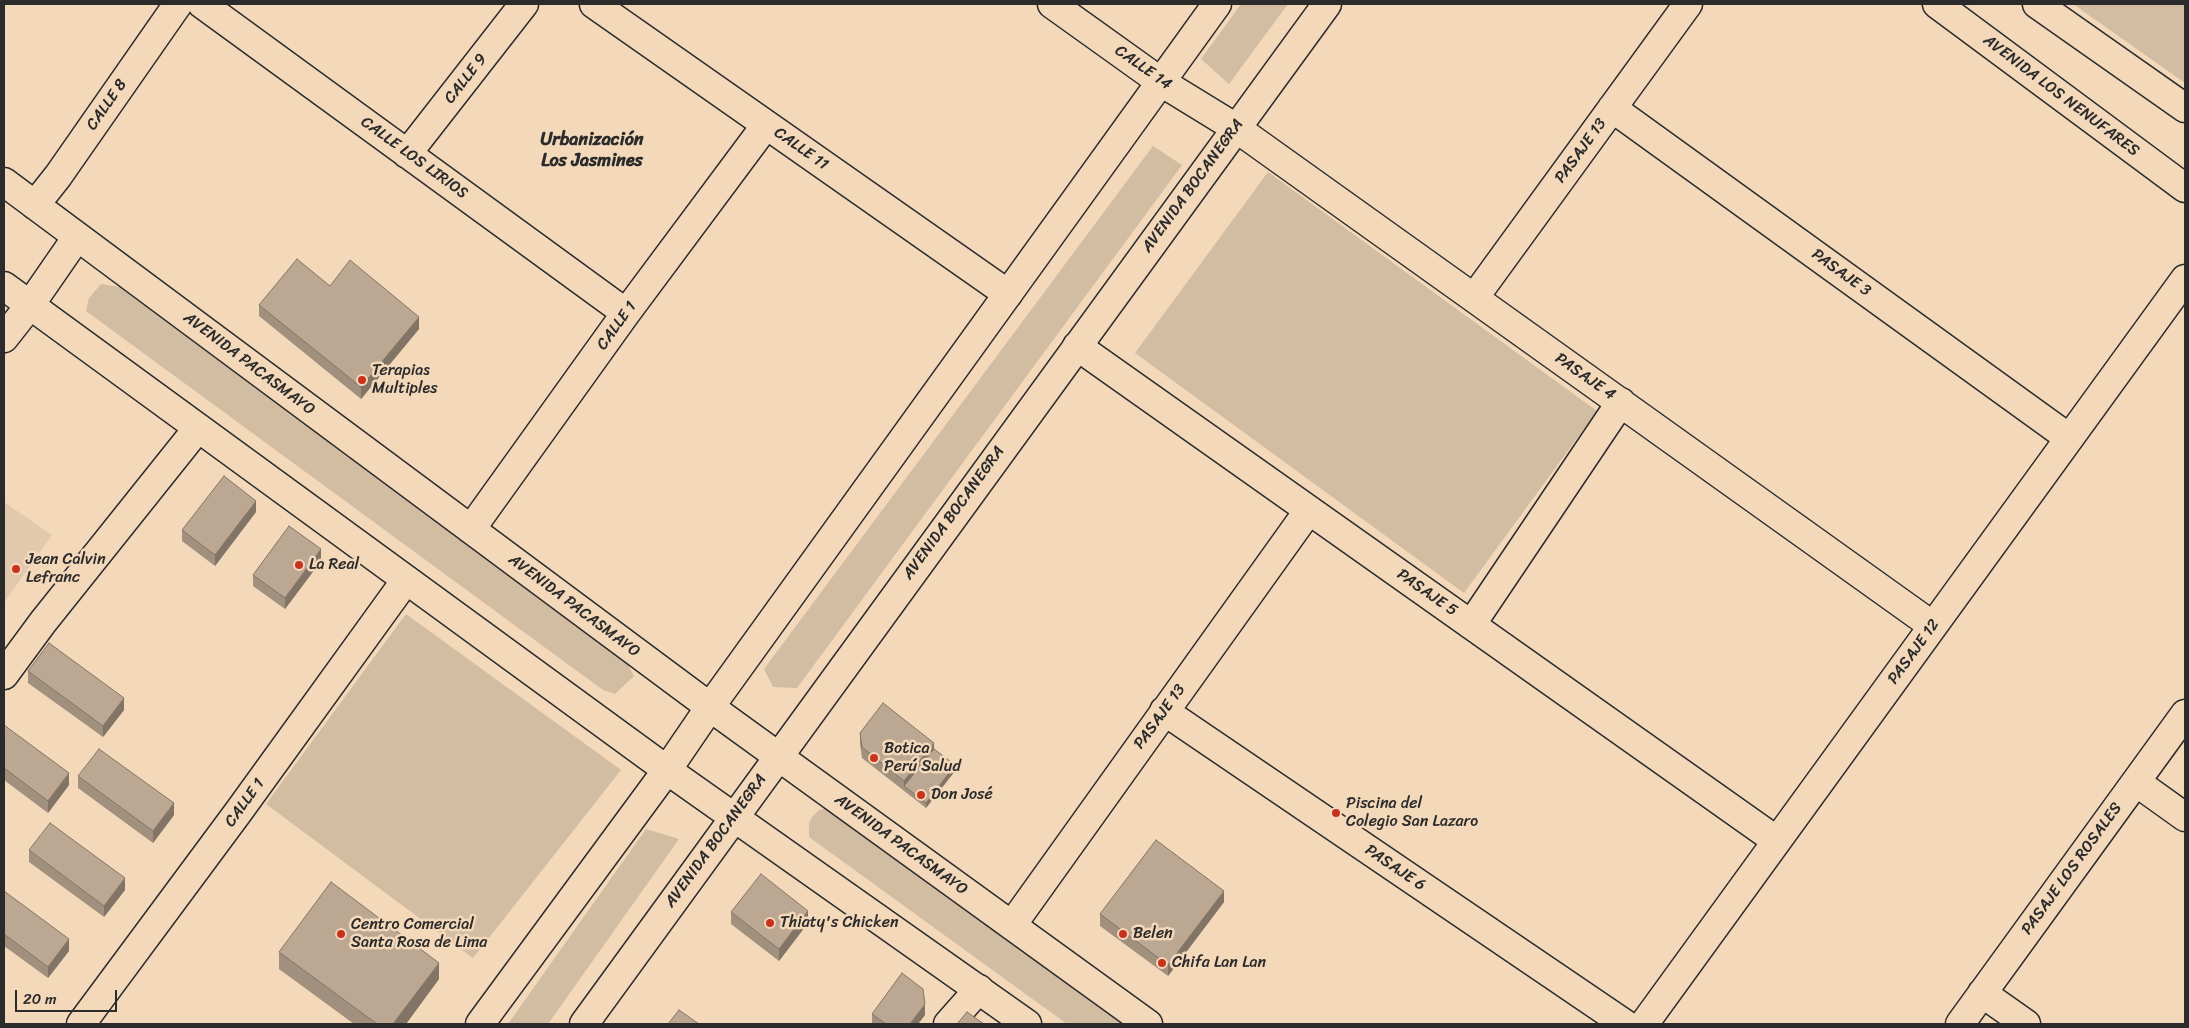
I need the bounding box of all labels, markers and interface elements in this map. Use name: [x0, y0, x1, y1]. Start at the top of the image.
street label: AVENIDA LOS NENUFARES: [1979, 31, 2143, 161]
street label: CALLE 14: [1111, 41, 1175, 95]
street label: CALLE 9: [441, 50, 491, 108]
street label: CALLE 8: [83, 76, 131, 134]
street label: CALLE LOS LIRIOS: [357, 113, 471, 203]
street label: AVENIDA BOCANEGRA: [1138, 115, 1248, 257]
street label: PASAJE 13: [1551, 115, 1611, 187]
street label: CALLE 11: [770, 123, 832, 175]
district label: Urbanización Los Jasmines: [540, 129, 644, 172]
street label: PASAJE 3: [1808, 245, 1874, 301]
street label: CALLE 1: [593, 298, 641, 354]
street label: AVENIDA PACASMAYO: [179, 308, 319, 420]
street label: PASAJE 4: [1551, 349, 1619, 405]
place label: Terapias Multiples: [372, 361, 438, 399]
marker: Terapias Multiples: [356, 374, 368, 386]
street label: AVENIDA BOCANEGRA: [899, 442, 1009, 584]
place label: Jean Calvin Lefranc: [26, 550, 106, 588]
street label: AVENIDA PACASMAYO: [504, 550, 644, 662]
place label: La Real: [309, 555, 359, 575]
marker: La Real: [293, 559, 305, 571]
marker: Jean Calvin Lefranc: [10, 563, 22, 575]
street label: PASAJE 5: [1393, 565, 1461, 621]
street label: PASAJE 12: [1884, 616, 1944, 688]
street label: PASAJE 13: [1130, 681, 1190, 753]
place label: Botica Perú Salud: [884, 739, 961, 777]
marker: Botica Perú Salud: [868, 752, 880, 764]
street label: AVENIDA BOCANEGRA: [661, 770, 771, 912]
street label: CALLE 1: [221, 775, 269, 831]
place label: Don José: [931, 785, 993, 805]
marker: Don José: [915, 789, 927, 801]
street label: AVENIDA PACASMAYO: [831, 790, 971, 900]
place label: Piscina del Colegio San Lazaro: [1346, 794, 1478, 832]
street label: PASAJE LOS ROSALES: [2018, 799, 2126, 939]
marker: Piscina del Colegio San Lazaro: [1330, 807, 1342, 819]
street label: PASAJE 6: [1361, 841, 1429, 895]
place label: Thiaty's Chicken: [780, 913, 899, 933]
place label: Centro Comercial Santa Rosa de Lima: [351, 915, 487, 953]
marker: Thiaty's Chicken: [764, 917, 776, 929]
place label: Belen: [1133, 924, 1173, 944]
marker: Centro Comercial Santa Rosa de Lima: [335, 928, 347, 940]
marker: Belen: [1117, 928, 1129, 940]
place label: Chifa Lan Lan: [1172, 953, 1266, 973]
marker: Chifa Lan Lan: [1156, 957, 1168, 969]
scale bar: [18, 980, 120, 1012]
text: 20 m: [23, 986, 57, 1012]

